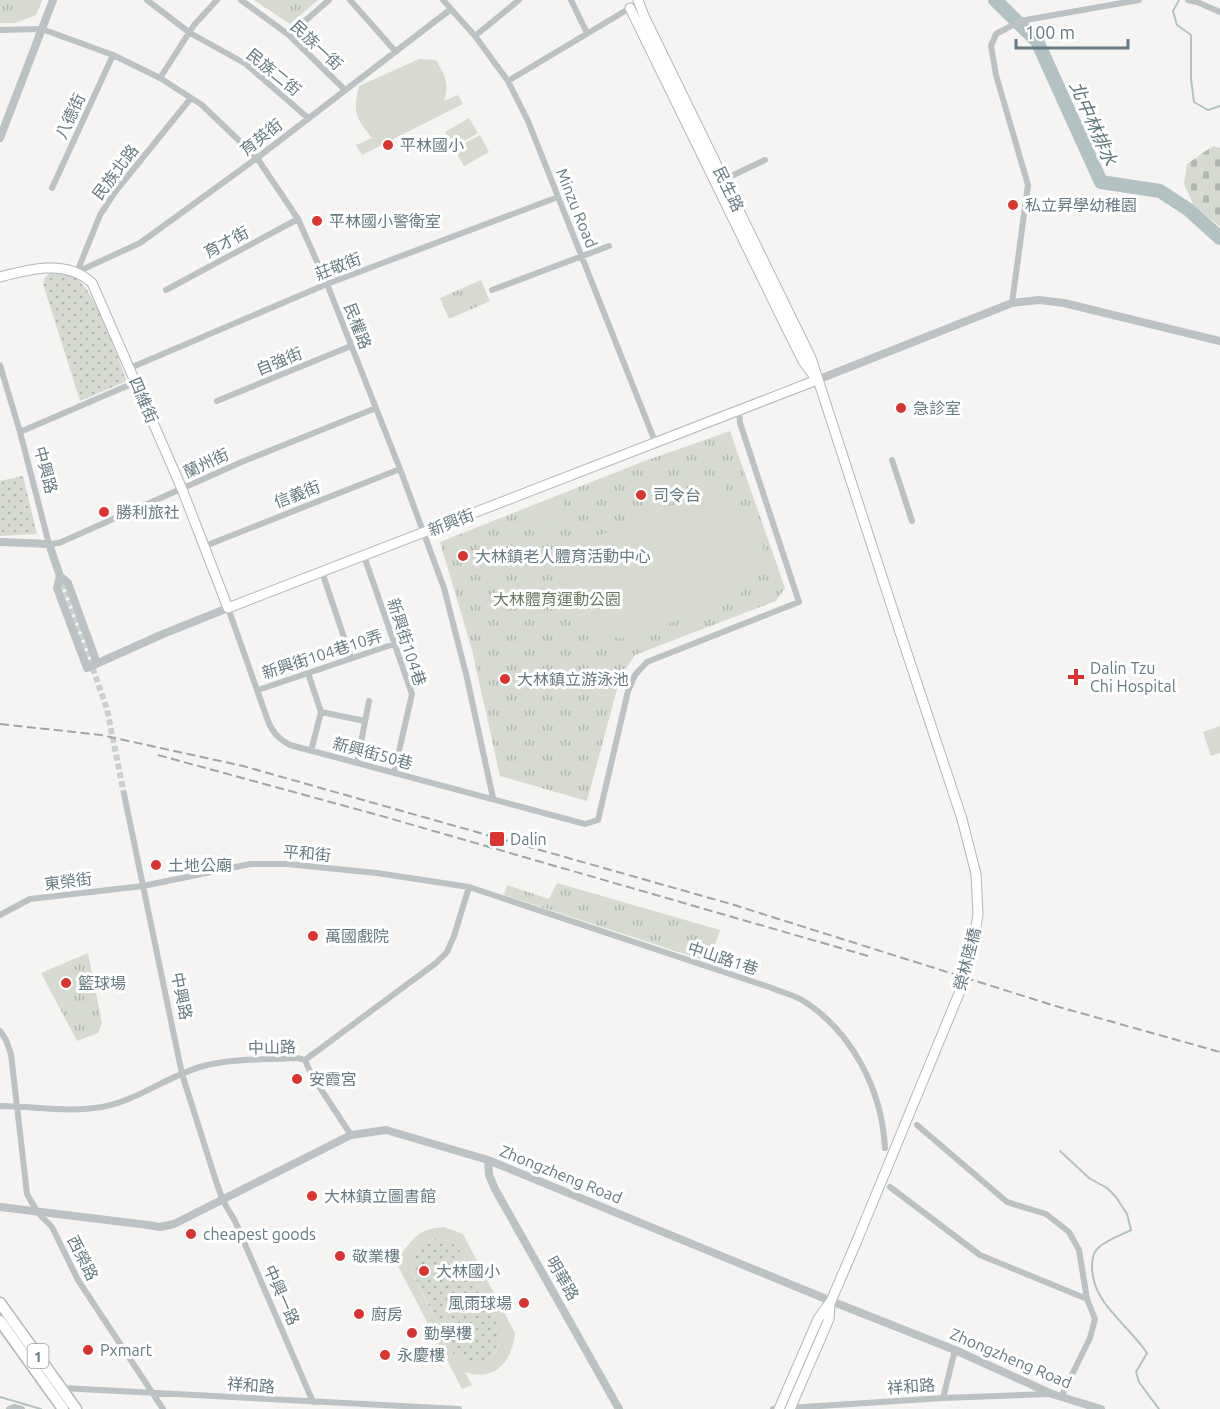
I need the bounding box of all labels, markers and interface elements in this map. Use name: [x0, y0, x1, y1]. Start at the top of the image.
scale bar: [1016, 12, 1128, 50]
street label: 民族一街: [287, 17, 347, 73]
text: 100 m: [1025, 22, 1075, 42]
street label: 民族二街: [243, 45, 305, 99]
water label: 北中林排水: [1067, 78, 1122, 169]
street label: 八德街: [52, 90, 88, 142]
street label: 育英街: [237, 115, 285, 159]
place label: 平林國小: [400, 136, 464, 154]
marker: 平林國小: [381, 138, 395, 152]
street label: 民族北路: [89, 141, 141, 203]
street label: 民生路: [710, 163, 748, 215]
street label: Minzu Road: [553, 166, 601, 250]
place label: 私立昇學幼稚園: [1025, 196, 1137, 214]
marker: 私立昇學幼稚園: [1006, 198, 1020, 212]
place label: 平林國小警衛室: [329, 212, 441, 230]
marker: 平林國小警衛室: [310, 214, 324, 228]
street label: 育才街: [201, 223, 251, 261]
street label: 莊敬街: [312, 249, 364, 283]
street label: 民權路: [341, 300, 375, 352]
street label: 自強街: [253, 344, 305, 378]
street label: 四維街: [126, 374, 162, 426]
place label: 急診室: [913, 399, 961, 417]
marker: 急診室: [894, 401, 908, 415]
street label: 中興路: [31, 444, 61, 496]
street label: 蘭州街: [180, 445, 232, 481]
street label: 信義街: [271, 477, 323, 511]
place label: 司令台: [653, 486, 701, 504]
marker: 司令台: [634, 488, 648, 502]
place label: 勝利旅社: [116, 503, 180, 521]
marker: 勝利旅社: [97, 505, 111, 519]
street label: 新興街: [425, 505, 477, 539]
place label: 大林鎮老人體育活動中心: [475, 547, 651, 565]
marker: 大林鎮老人體育活動中心: [456, 549, 470, 563]
park label: 大林體育運動公園: [493, 590, 621, 608]
street label: 新興街104巷: [384, 596, 430, 688]
street label: 新興街104巷10弄: [260, 626, 384, 682]
place label: Dalin Tzu Chi Hospital: [1090, 659, 1176, 695]
marker: Dalin Tzu Chi Hospital: [1067, 668, 1085, 686]
place label: 大林鎮立游泳池: [517, 670, 629, 688]
marker: 大林鎮立游泳池: [498, 672, 512, 686]
street label: 新興街50巷: [331, 734, 415, 772]
marker: Dalin: [488, 830, 506, 848]
place label: Dalin: [510, 830, 547, 848]
street label: 平和街: [282, 842, 332, 864]
place label: 土地公廟: [168, 856, 232, 874]
marker: 土地公廟: [149, 858, 163, 872]
street label: 東榮街: [43, 869, 93, 893]
street label: 榮林陸橋: [951, 926, 983, 992]
place label: 萬國戲院: [325, 927, 389, 945]
marker: 萬國戲院: [306, 929, 320, 943]
street label: 中山路1巷: [685, 938, 761, 978]
street label: 中興路: [169, 971, 195, 1021]
place label: 籃球場: [78, 974, 126, 992]
marker: 籃球場: [59, 976, 73, 990]
street label: 中山路: [248, 1038, 296, 1056]
place label: 安霞宮: [309, 1070, 357, 1088]
marker: 安霞宮: [290, 1072, 304, 1086]
street label: Zhongzheng Road: [497, 1141, 625, 1207]
place label: 大林鎮立圖書館: [324, 1187, 436, 1205]
marker: 大林鎮立圖書館: [305, 1189, 319, 1203]
place label: cheapest goods: [203, 1225, 316, 1243]
marker: cheapest goods: [184, 1227, 198, 1241]
street label: 西榮路: [64, 1233, 102, 1283]
place label: 敬業樓: [352, 1247, 400, 1265]
marker: 敬業樓: [333, 1249, 347, 1263]
street label: 明華路: [543, 1253, 583, 1303]
street label: 中興一路: [261, 1262, 303, 1328]
place label: 大林國小: [436, 1262, 500, 1280]
marker: 大林國小: [417, 1264, 431, 1278]
place label: 風雨球場: [448, 1294, 512, 1312]
marker: 風雨球場: [517, 1296, 531, 1310]
place label: 廚房: [371, 1305, 403, 1323]
marker: 廚房: [352, 1307, 366, 1321]
place label: 勤學樓: [424, 1324, 472, 1342]
street label: Zhongzheng Road: [948, 1324, 1074, 1392]
marker: 勤學樓: [405, 1326, 419, 1340]
place label: Pxmart: [100, 1341, 153, 1359]
marker: Pxmart: [81, 1343, 95, 1357]
road number: 1: [28, 1344, 48, 1368]
place label: 永慶樓: [397, 1346, 445, 1364]
marker: 永慶樓: [378, 1348, 392, 1362]
street label: 祥和路: [226, 1374, 276, 1396]
street label: 祥和路: [886, 1375, 936, 1397]

